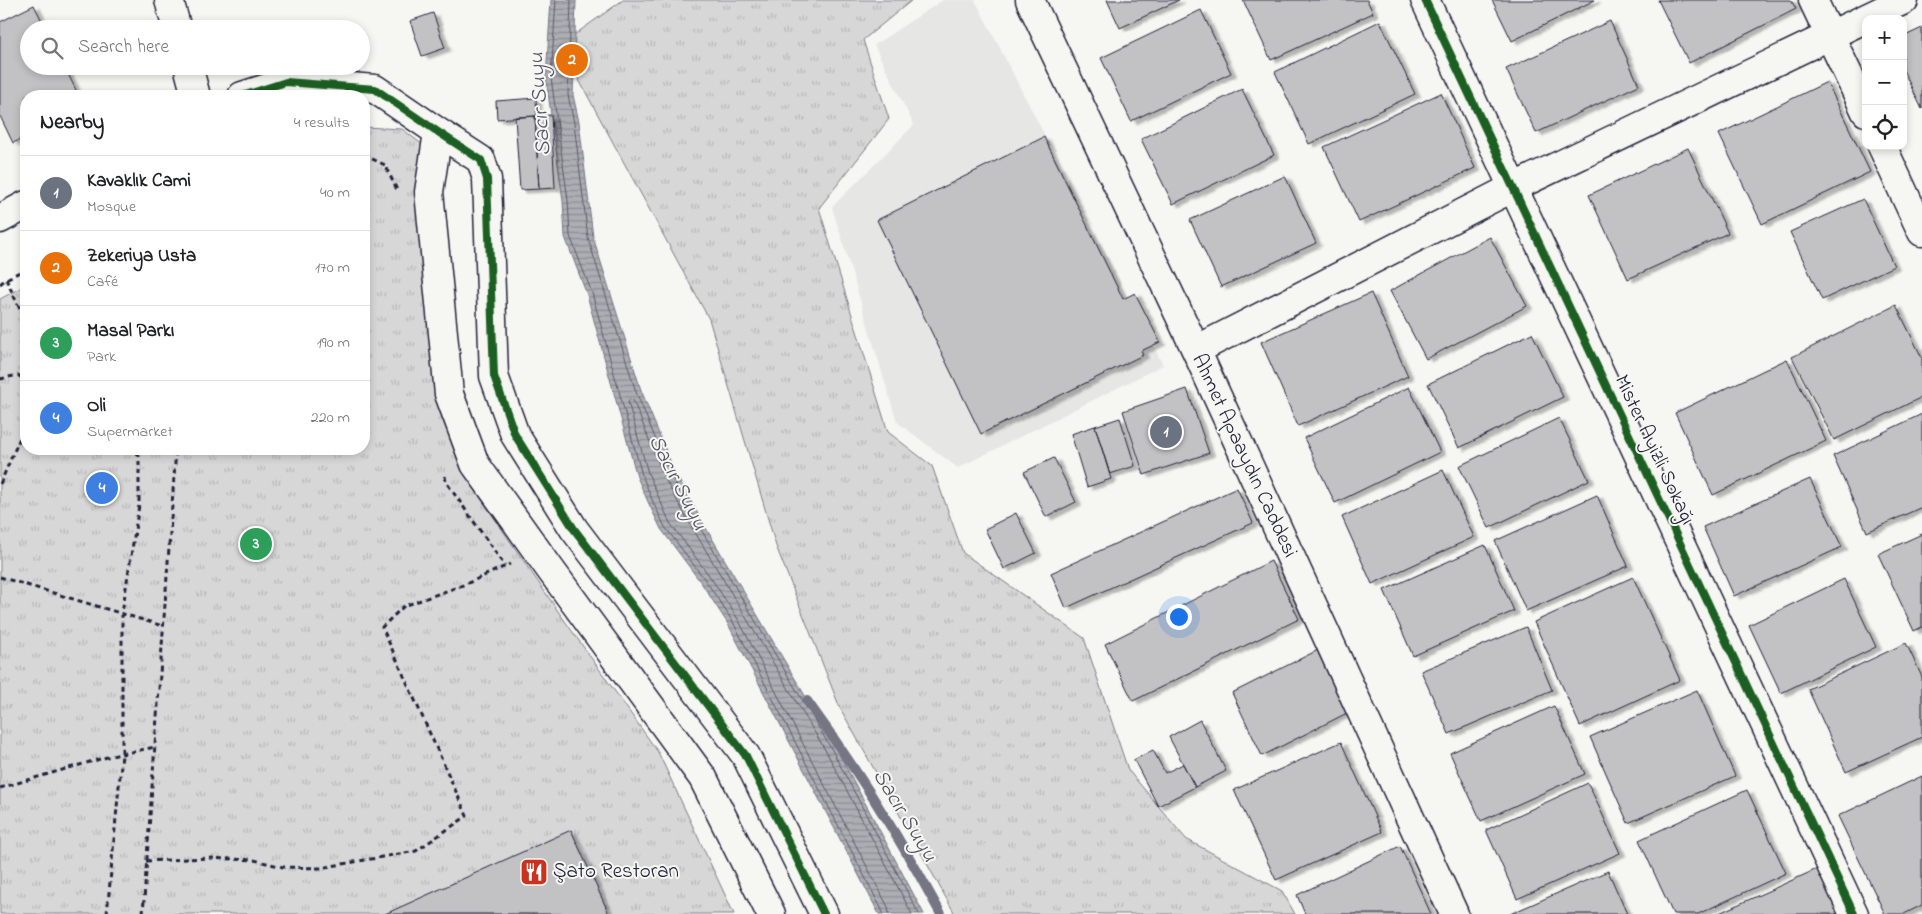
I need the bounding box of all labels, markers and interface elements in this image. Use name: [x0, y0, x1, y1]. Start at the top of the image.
map controls: [1862, 15, 1907, 150]
button: +: [1862, 15, 1907, 60]
search box: [20, 20, 370, 75]
icon: search: [38, 34, 66, 62]
text: Search here: [78, 34, 169, 61]
pin: 2: [556, 41, 588, 79]
water label: Sacır Suyu: [521, 51, 561, 157]
button: −: [1862, 60, 1907, 105]
button: locate: [1862, 105, 1907, 150]
text: Nearby: [40, 108, 104, 138]
text: 4 results: [294, 111, 350, 135]
text: Kavaklık Cami: [87, 168, 191, 195]
text: 1: [53, 181, 59, 205]
text: 40 m: [320, 181, 350, 205]
text: Mosque: [87, 195, 136, 219]
text: Zekeriya Usta: [87, 243, 196, 270]
text: 2: [52, 256, 60, 280]
text: 170 m: [315, 256, 350, 280]
text: Café: [87, 270, 118, 294]
text: Masal Parkı: [87, 318, 174, 345]
text: 3: [53, 331, 59, 355]
text: 190 m: [317, 331, 350, 355]
text: Park: [87, 345, 116, 369]
street label: Ahmet Apaaydın Caddesi: [1182, 349, 1304, 564]
street label: Mister Ayizli Sokağı: [1604, 370, 1702, 531]
text: Oli: [87, 393, 106, 420]
text: 4: [53, 406, 59, 430]
text: 220 m: [311, 406, 350, 430]
pin: 1: [1150, 413, 1182, 451]
text: Supermarket: [87, 420, 173, 444]
water label: Sacır Suyu: [639, 430, 715, 537]
pin: 4: [86, 469, 118, 507]
pin: 3: [240, 525, 272, 563]
your location: [1166, 604, 1192, 630]
water label: Sacır Suyu: [864, 763, 945, 869]
restaurant icon: Şato Restoran: [519, 857, 549, 887]
place label: Şato Restoran: [553, 857, 679, 887]

